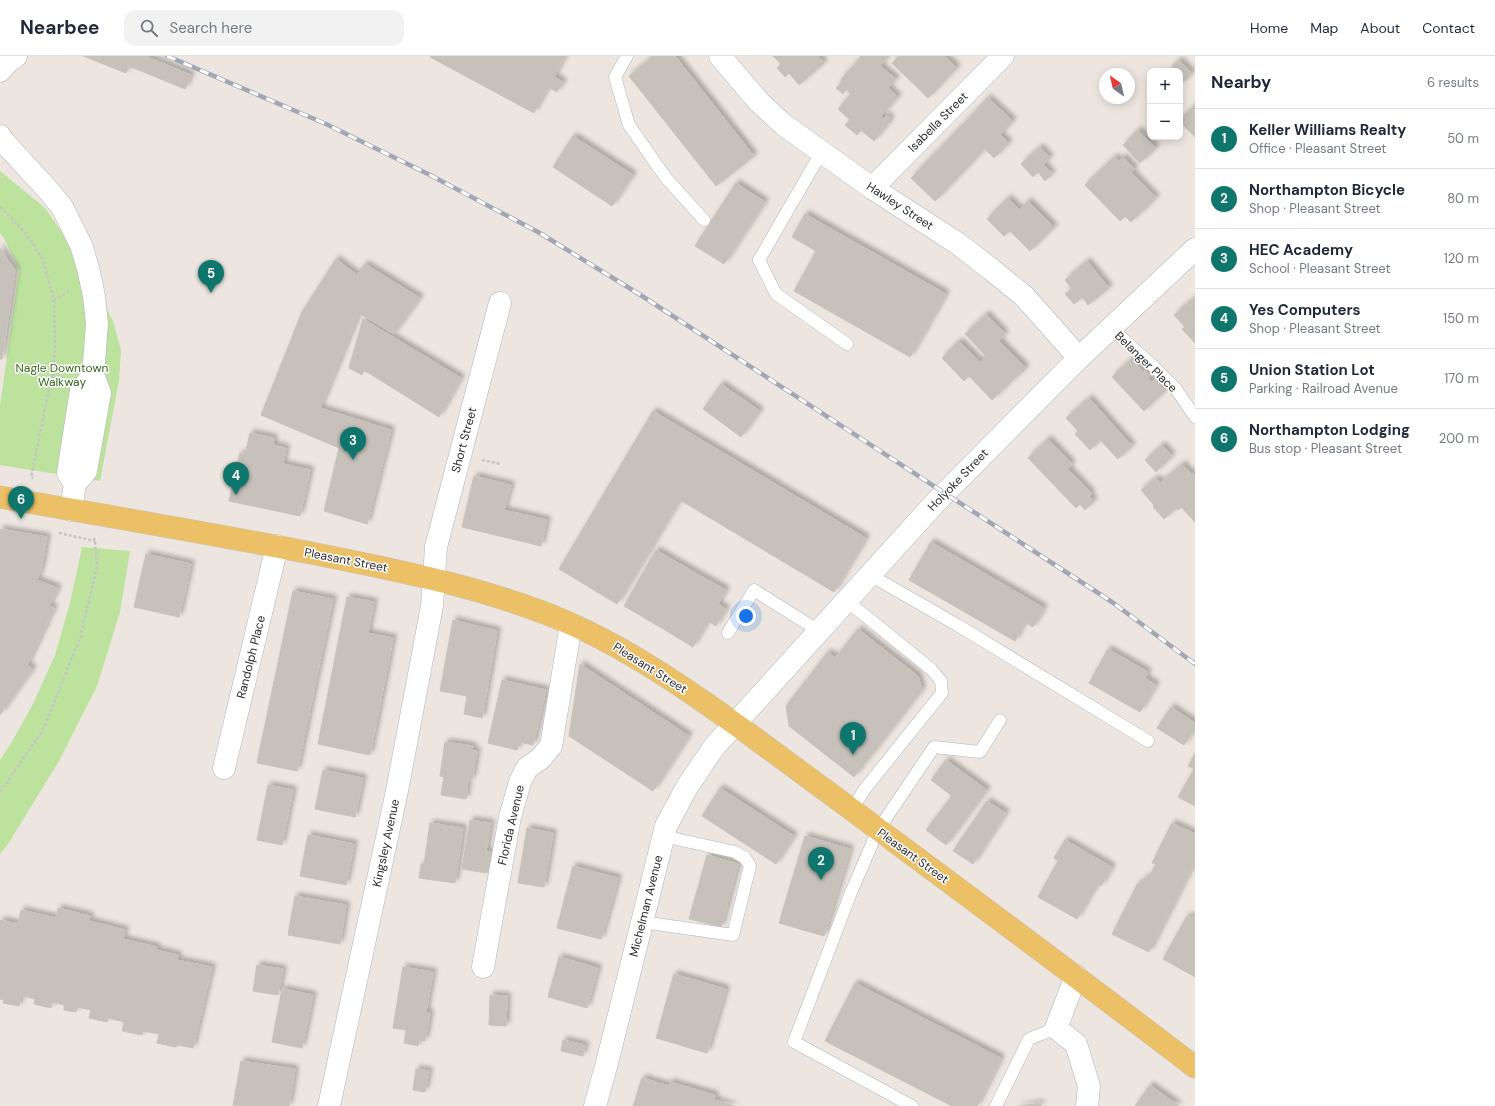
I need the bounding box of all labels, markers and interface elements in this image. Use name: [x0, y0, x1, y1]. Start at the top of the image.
search box: [124, 10, 404, 46]
text: Nearbee: [20, 15, 100, 40]
icon: search: [138, 17, 160, 39]
text: Search here: [170, 18, 252, 38]
text: Home: [1250, 19, 1288, 37]
text: Map: [1310, 19, 1338, 37]
text: About: [1360, 19, 1400, 37]
text: Contact: [1422, 19, 1475, 37]
north arrow: [1099, 68, 1135, 104]
map controls: [1147, 68, 1183, 140]
button: +: [1147, 68, 1183, 104]
text: Nearby: [1211, 71, 1271, 93]
text: 6 results: [1427, 74, 1479, 91]
street label: Isabella Street: [904, 88, 972, 156]
button: −: [1147, 104, 1183, 140]
text: Keller Williams Realty: [1249, 120, 1406, 140]
text: 1: [1222, 130, 1226, 147]
text: 50 m: [1447, 130, 1479, 147]
text: Office · Pleasant Street: [1249, 140, 1386, 157]
street label: Hawley Street: [863, 178, 937, 234]
text: Northampton Bicycle: [1249, 180, 1405, 200]
text: 2: [1220, 190, 1228, 207]
text: 80 m: [1447, 190, 1479, 207]
text: Shop · Pleasant Street: [1249, 200, 1381, 217]
text: HEC Academy: [1249, 240, 1353, 260]
text: 3: [1220, 250, 1228, 267]
text: 120 m: [1444, 250, 1479, 267]
pin: 5: [198, 260, 224, 293]
text: School · Pleasant Street: [1249, 260, 1391, 277]
text: Yes Computers: [1249, 300, 1361, 320]
text: 4: [1220, 310, 1228, 327]
text: 150 m: [1443, 310, 1479, 327]
text: Shop · Pleasant Street: [1249, 320, 1381, 337]
street label: Belanger Place: [1111, 328, 1181, 396]
park label: Nagle Downtown Walkway: [16, 360, 109, 390]
text: Union Station Lot: [1249, 360, 1375, 380]
text: 5: [1220, 370, 1228, 387]
text: 170 m: [1444, 370, 1479, 387]
text: Parking · Railroad Avenue: [1249, 380, 1398, 397]
street label: Short Street: [448, 405, 481, 475]
text: Northampton Lodging: [1249, 420, 1410, 440]
pin: 3: [340, 427, 366, 460]
text: 6: [1220, 430, 1228, 447]
text: 200 m: [1439, 430, 1479, 447]
text: Bus stop · Pleasant Street: [1249, 440, 1402, 457]
street label: Holyoke Street: [924, 445, 992, 515]
pin: 4: [223, 462, 249, 495]
pin: 6: [8, 486, 34, 519]
street label: Pleasant Street: [303, 544, 389, 576]
your location: [736, 606, 756, 626]
street label: Randolph Place: [233, 614, 269, 700]
street label: Pleasant Street: [610, 639, 690, 697]
pin: 1: [840, 722, 866, 755]
street label: Florida Avenue: [494, 783, 528, 867]
street label: Kingsley Avenue: [369, 797, 403, 888]
street label: Pleasant Street: [874, 825, 952, 887]
pin: 2: [808, 847, 834, 880]
street label: Michelman Avenue: [626, 853, 666, 959]

